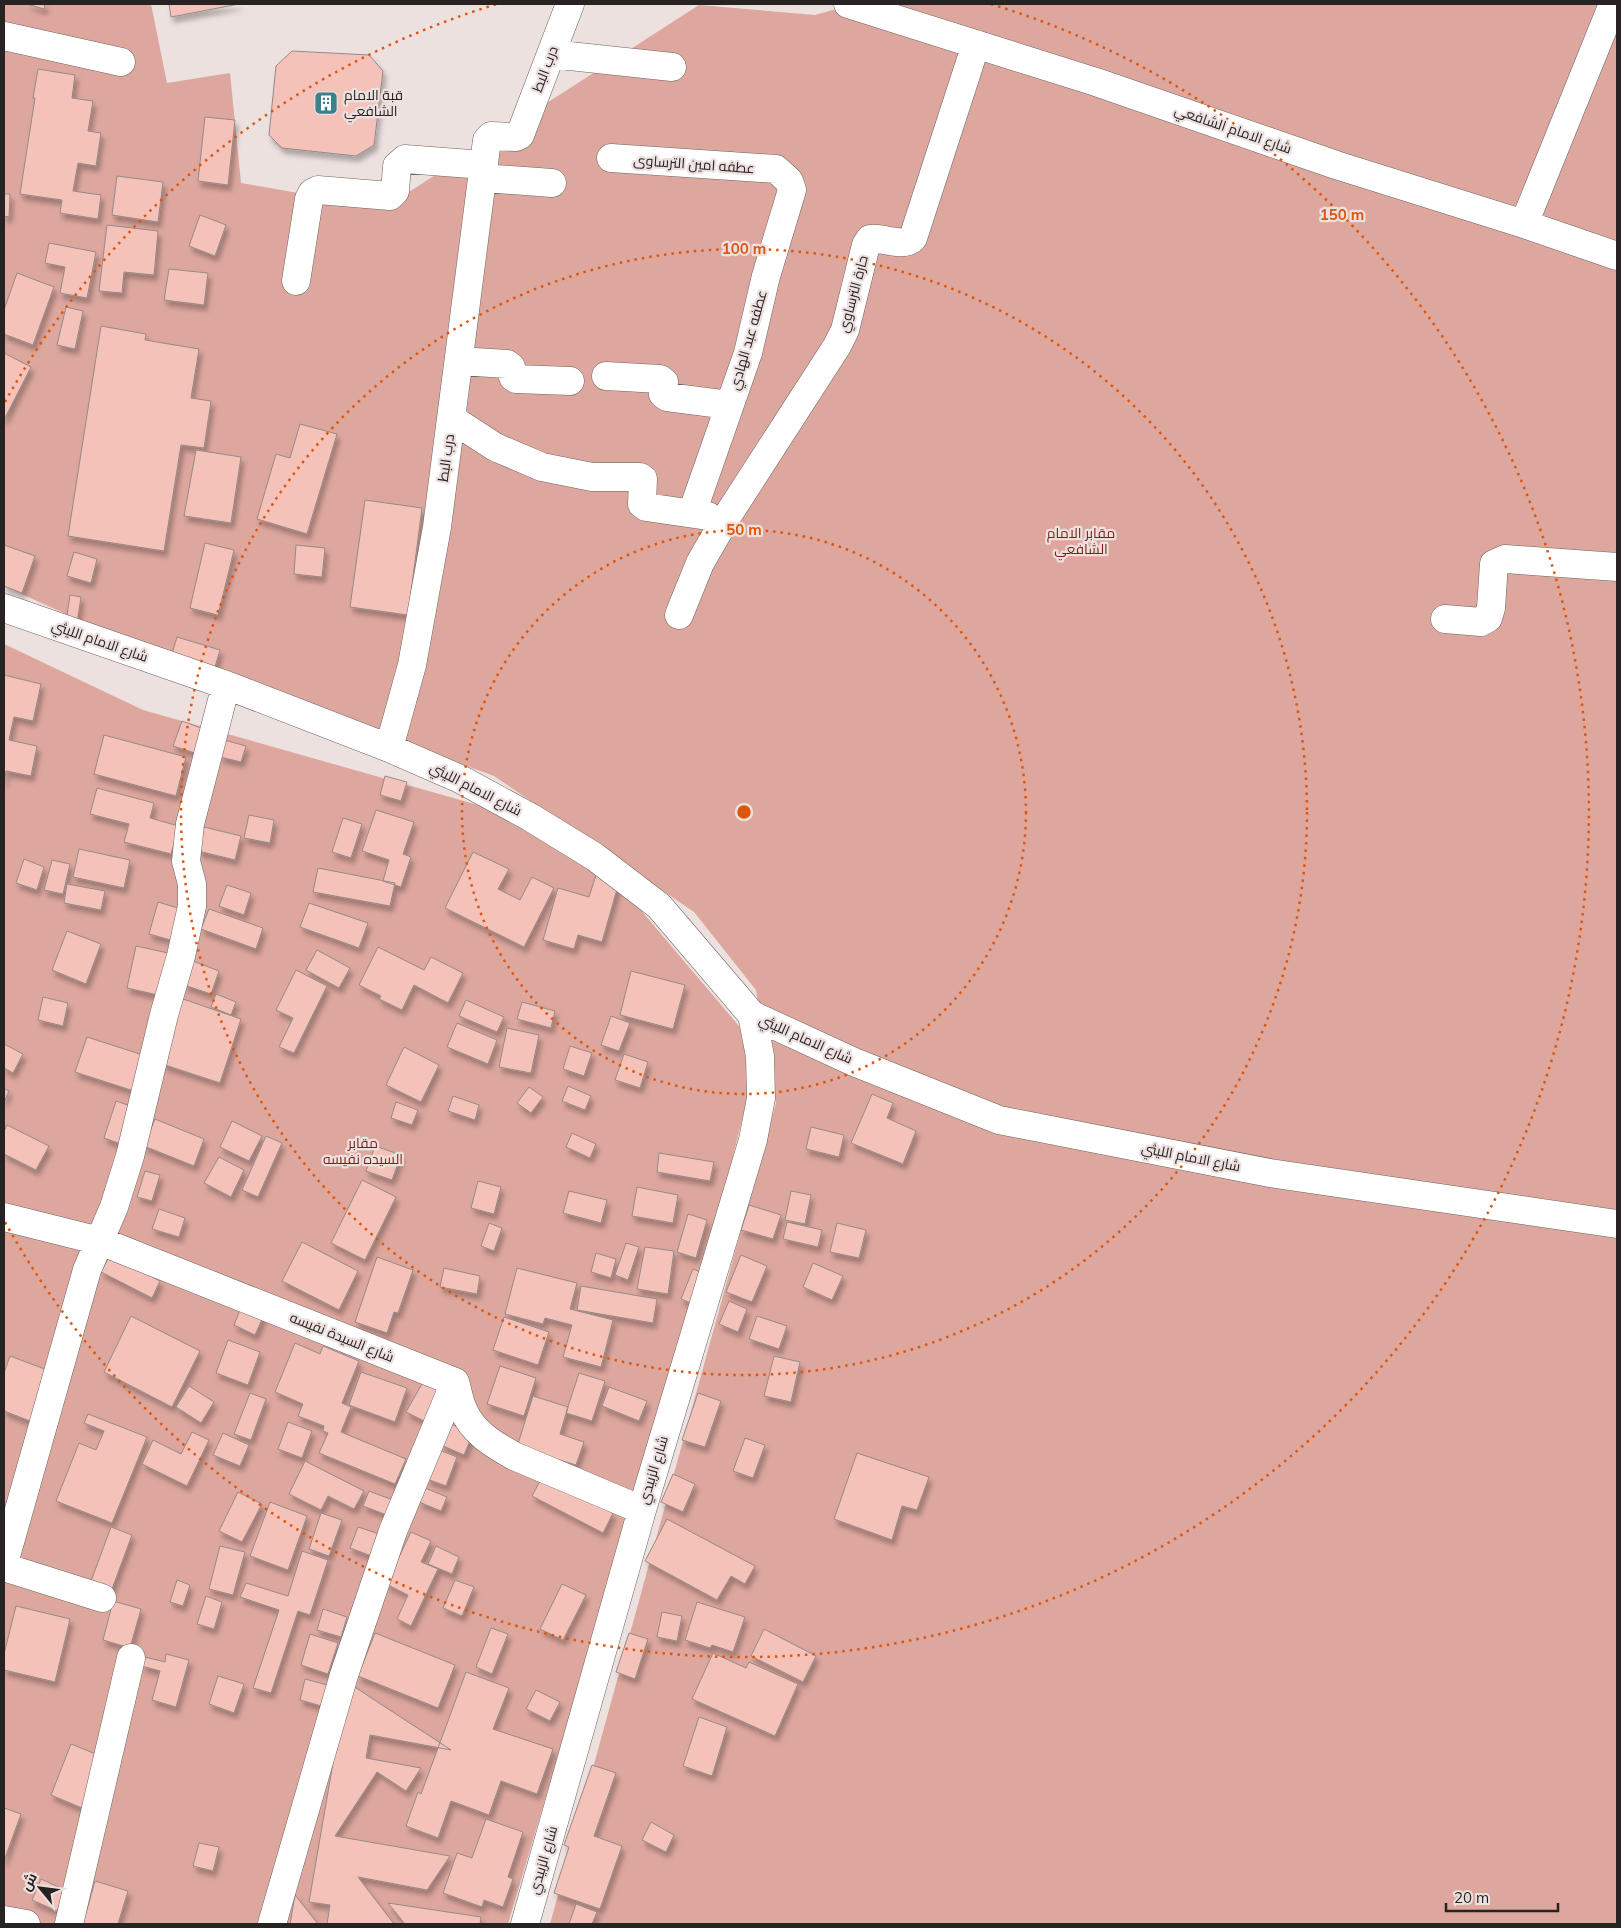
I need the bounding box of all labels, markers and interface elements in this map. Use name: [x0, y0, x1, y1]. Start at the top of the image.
street label: درب البط: [528, 43, 562, 95]
place label: قبة الامام الشافعي: [344, 86, 403, 123]
building icon: قبة الامام الشافعي: [313, 90, 339, 116]
street label: شارع الامام الشافعي: [1171, 101, 1294, 160]
street label: عطفه امين الترساوى: [633, 151, 755, 177]
text: 150 m: [1320, 205, 1364, 224]
text: 100 m: [722, 239, 766, 258]
street label: حارة الترساوي: [834, 253, 875, 335]
street label: عطفه عبد الهادي: [725, 288, 774, 393]
street label: درب البط: [434, 433, 458, 483]
text: 50 m: [726, 520, 762, 539]
park label: مقابر الامام الشافعي: [1047, 524, 1115, 561]
street label: شارع الامام الليثي: [48, 616, 151, 669]
street label: شارع الامام الليثي: [426, 758, 525, 823]
centre of rings: [735, 803, 753, 821]
street label: شارع الامام الليثي: [755, 1010, 856, 1070]
park label: مقابر السيده نفيسه: [323, 1134, 403, 1168]
street label: شارع الامام الليثي: [1139, 1139, 1242, 1178]
street label: شارع السيدة نفيسه: [287, 1308, 397, 1366]
street label: شارع الزبيدي: [634, 1434, 675, 1507]
street label: شارع الزبيدي: [525, 1824, 564, 1897]
north arrow: [15, 1863, 65, 1913]
text: ش: [16, 1869, 41, 1894]
scale bar: [1446, 1880, 1558, 1912]
text: 20 m: [1454, 1888, 1489, 1907]

